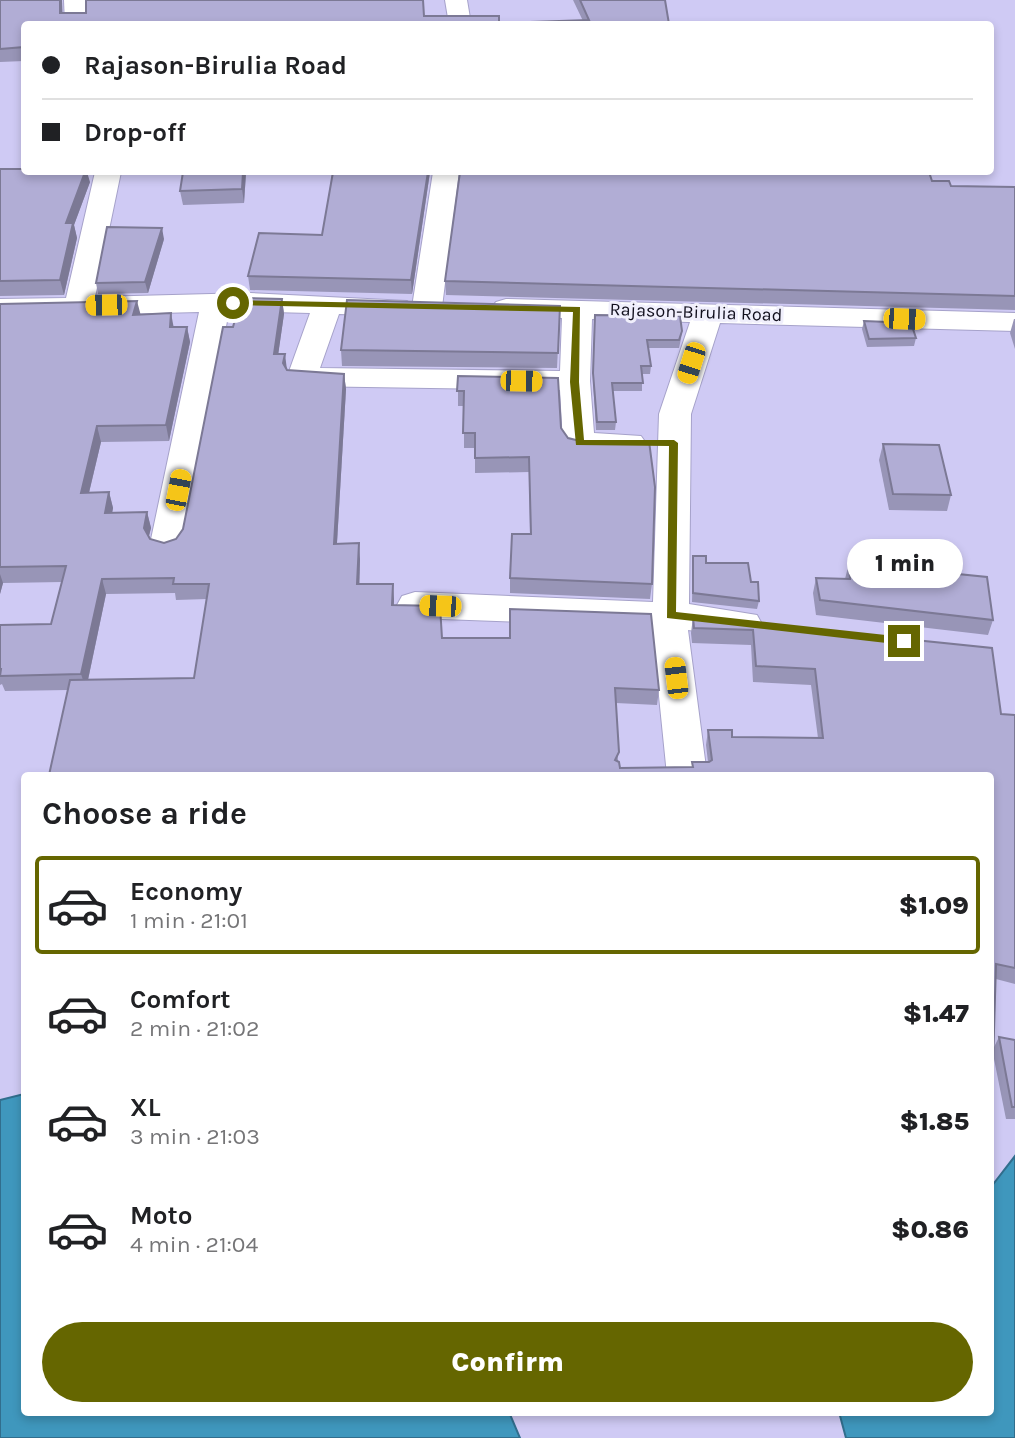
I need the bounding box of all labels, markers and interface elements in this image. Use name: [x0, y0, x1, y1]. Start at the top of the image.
text: Rajason-Birulia Road: [84, 50, 347, 81]
text: Drop-off: [84, 117, 186, 148]
route start: [217, 287, 249, 319]
car: [85, 294, 128, 316]
street label: Rajason-Birulia Road: [609, 298, 783, 326]
car: [883, 308, 926, 330]
car: [675, 340, 708, 386]
car: [500, 370, 543, 392]
car: [164, 467, 193, 513]
callout: 1 min: [846, 540, 962, 588]
text: 1 min: [875, 550, 935, 577]
car: [419, 595, 462, 617]
route end: [888, 625, 920, 657]
car: [664, 656, 689, 700]
text: Choose a ride: [42, 795, 247, 832]
icon: car: [46, 874, 109, 937]
text: Economy: [130, 876, 242, 907]
text: $1.09: [899, 890, 969, 921]
text: 1 min · 21:01: [130, 907, 248, 934]
icon: car: [46, 982, 109, 1045]
text: Comfort: [130, 984, 231, 1015]
text: $1.47: [903, 998, 969, 1029]
text: 2 min · 21:02: [130, 1015, 259, 1042]
icon: car: [46, 1090, 109, 1153]
text: XL: [130, 1092, 161, 1123]
text: $1.85: [900, 1106, 969, 1137]
text: 3 min · 21:03: [130, 1123, 260, 1150]
icon: car: [46, 1198, 109, 1261]
text: Moto: [130, 1200, 192, 1231]
text: $0.86: [891, 1214, 969, 1245]
text: 4 min · 21:04: [130, 1231, 258, 1258]
button: Confirm: [42, 1322, 973, 1402]

